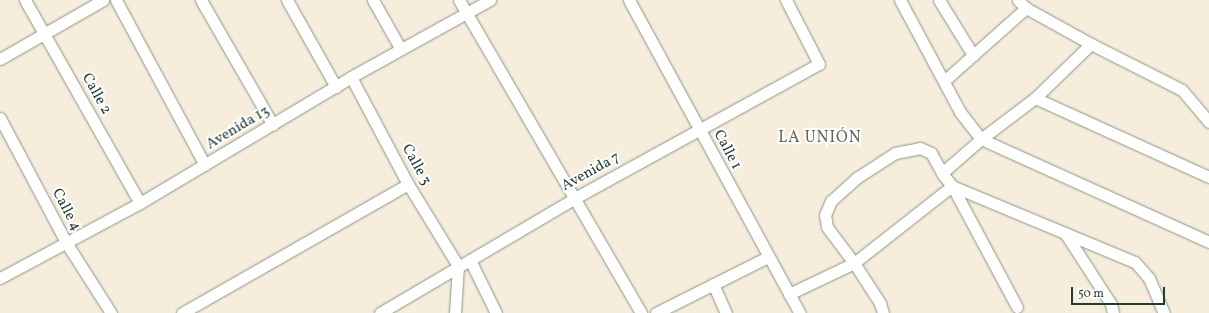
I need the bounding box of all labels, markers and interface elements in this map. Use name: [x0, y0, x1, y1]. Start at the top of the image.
street label: Calle 2: [77, 70, 115, 118]
street label: Avenida 13: [203, 102, 273, 154]
street label: Calle 1: [709, 127, 745, 173]
district label: LA UNIÓN: [778, 128, 862, 148]
street label: Calle 3: [397, 141, 435, 189]
street label: Avenida 7: [559, 149, 623, 195]
street label: Calle 4: [47, 186, 85, 234]
scale bar: [1073, 279, 1167, 305]
text: 50 m: [1078, 286, 1104, 302]

